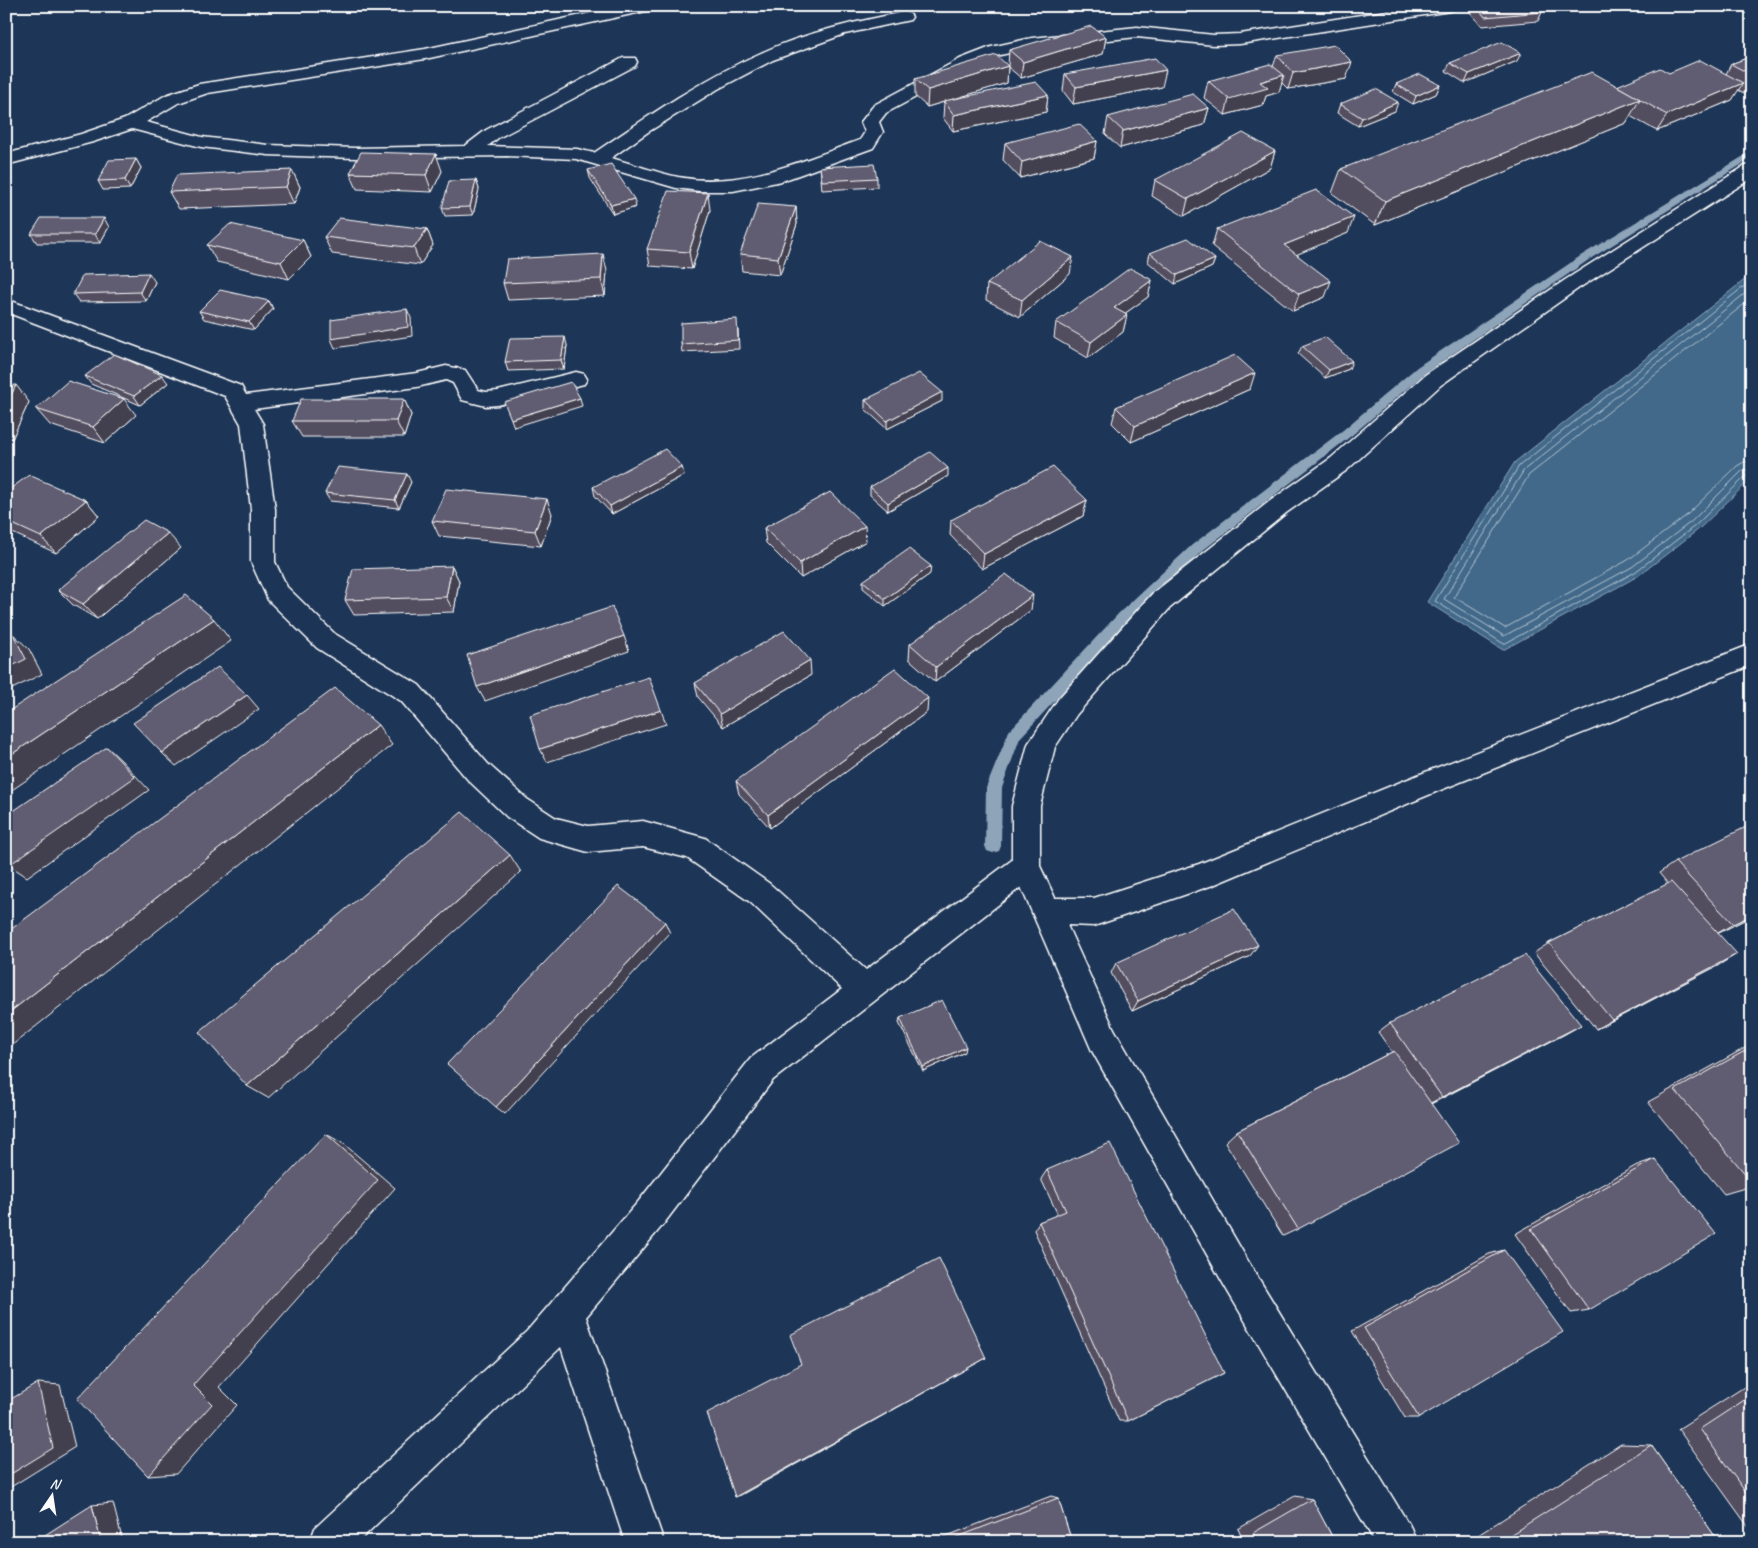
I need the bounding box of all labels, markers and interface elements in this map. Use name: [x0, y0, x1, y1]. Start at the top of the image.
north arrow: [28, 1470, 78, 1520]
text: N: [49, 1475, 63, 1494]

